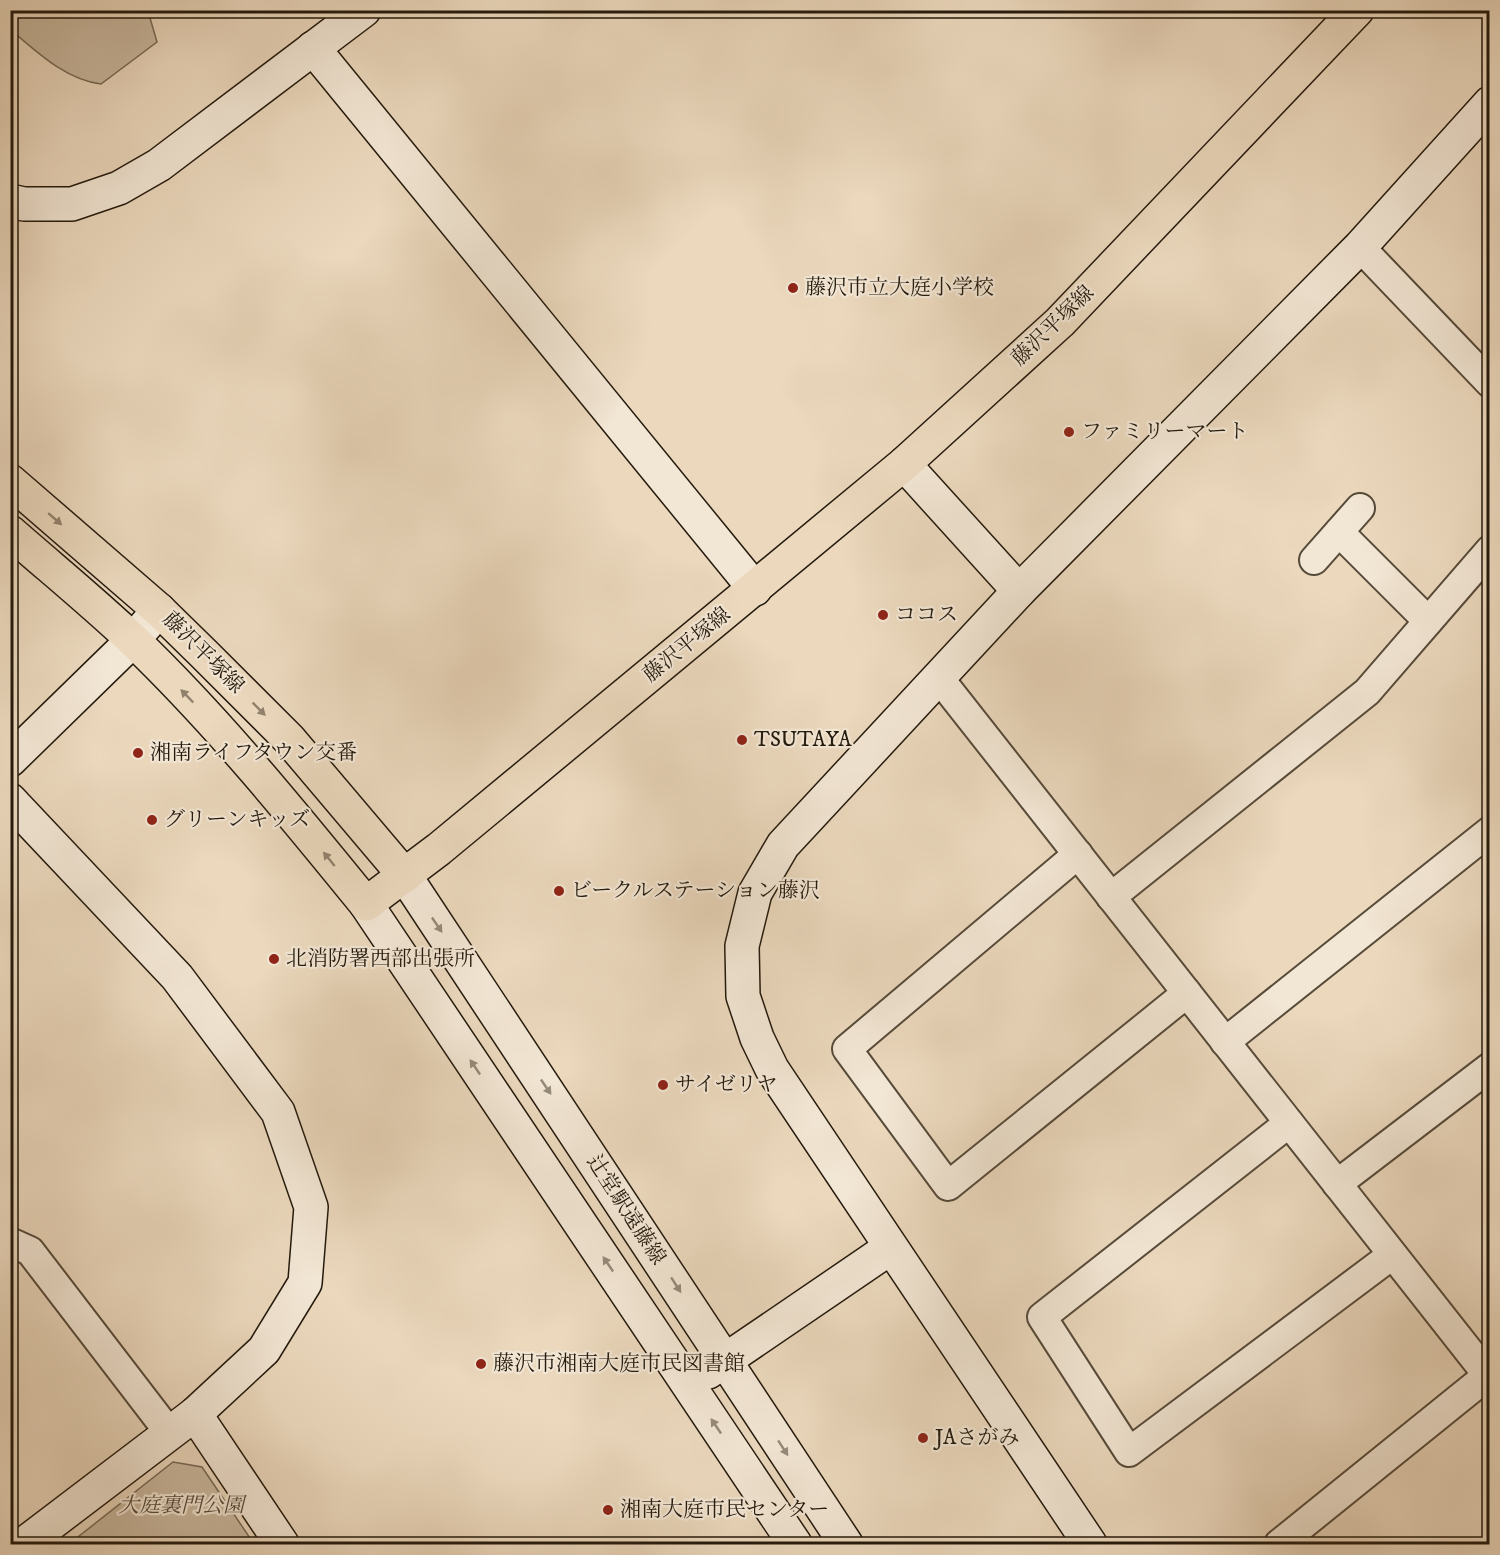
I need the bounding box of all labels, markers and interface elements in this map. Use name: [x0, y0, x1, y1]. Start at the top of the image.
place label: 藤沢市立大庭小学校: [805, 275, 994, 301]
street label: 藤沢平塚線: [1006, 280, 1100, 372]
marker: 藤沢市立大庭小学校: [786, 281, 800, 295]
place label: ファミリーマート: [1081, 419, 1249, 445]
marker: ファミリーマート: [1062, 425, 1076, 439]
one-way arrow: [47, 512, 62, 525]
street label: 藤沢平塚線: [638, 602, 736, 688]
place label: ココス: [895, 602, 958, 628]
street label: 藤沢平塚線: [157, 607, 249, 699]
marker: ココス: [876, 608, 890, 622]
one-way arrow: [180, 689, 194, 704]
one-way arrow: [252, 702, 266, 716]
place label: TSUTAYA: [754, 727, 852, 753]
marker: TSUTAYA: [735, 733, 749, 747]
place label: 湘南ライフタウン交番: [150, 740, 357, 766]
marker: 湘南ライフタウン交番: [131, 746, 145, 760]
place label: グリーンキッズ: [164, 807, 310, 833]
marker: グリーンキッズ: [145, 813, 159, 827]
one-way arrow: [322, 851, 335, 867]
place label: ビークルステーション藤沢: [571, 878, 820, 904]
marker: ビークルステーション藤沢: [552, 884, 566, 898]
one-way arrow: [431, 917, 443, 933]
place label: 北消防署西部出張所: [286, 946, 475, 972]
marker: 北消防署西部出張所: [267, 952, 281, 966]
one-way arrow: [470, 1059, 481, 1075]
place label: サイゼリヤ: [675, 1072, 777, 1098]
marker: サイゼリヤ: [656, 1078, 670, 1092]
one-way arrow: [540, 1079, 551, 1096]
street label: 辻堂駅遠藤線: [581, 1150, 671, 1270]
one-way arrow: [602, 1255, 613, 1272]
one-way arrow: [670, 1277, 681, 1293]
place label: 藤沢市湘南大庭市民図書館: [493, 1351, 745, 1377]
marker: 藤沢市湘南大庭市民図書館: [474, 1357, 488, 1371]
one-way arrow: [711, 1418, 722, 1434]
place label: JAさがみ: [933, 1425, 1019, 1451]
marker: JAさがみ: [916, 1431, 930, 1445]
one-way arrow: [777, 1440, 788, 1456]
park label: 大庭裏門公園: [118, 1493, 247, 1519]
place label: 湘南大庭市民センター: [620, 1497, 829, 1523]
marker: 湘南大庭市民センター: [601, 1503, 615, 1517]

